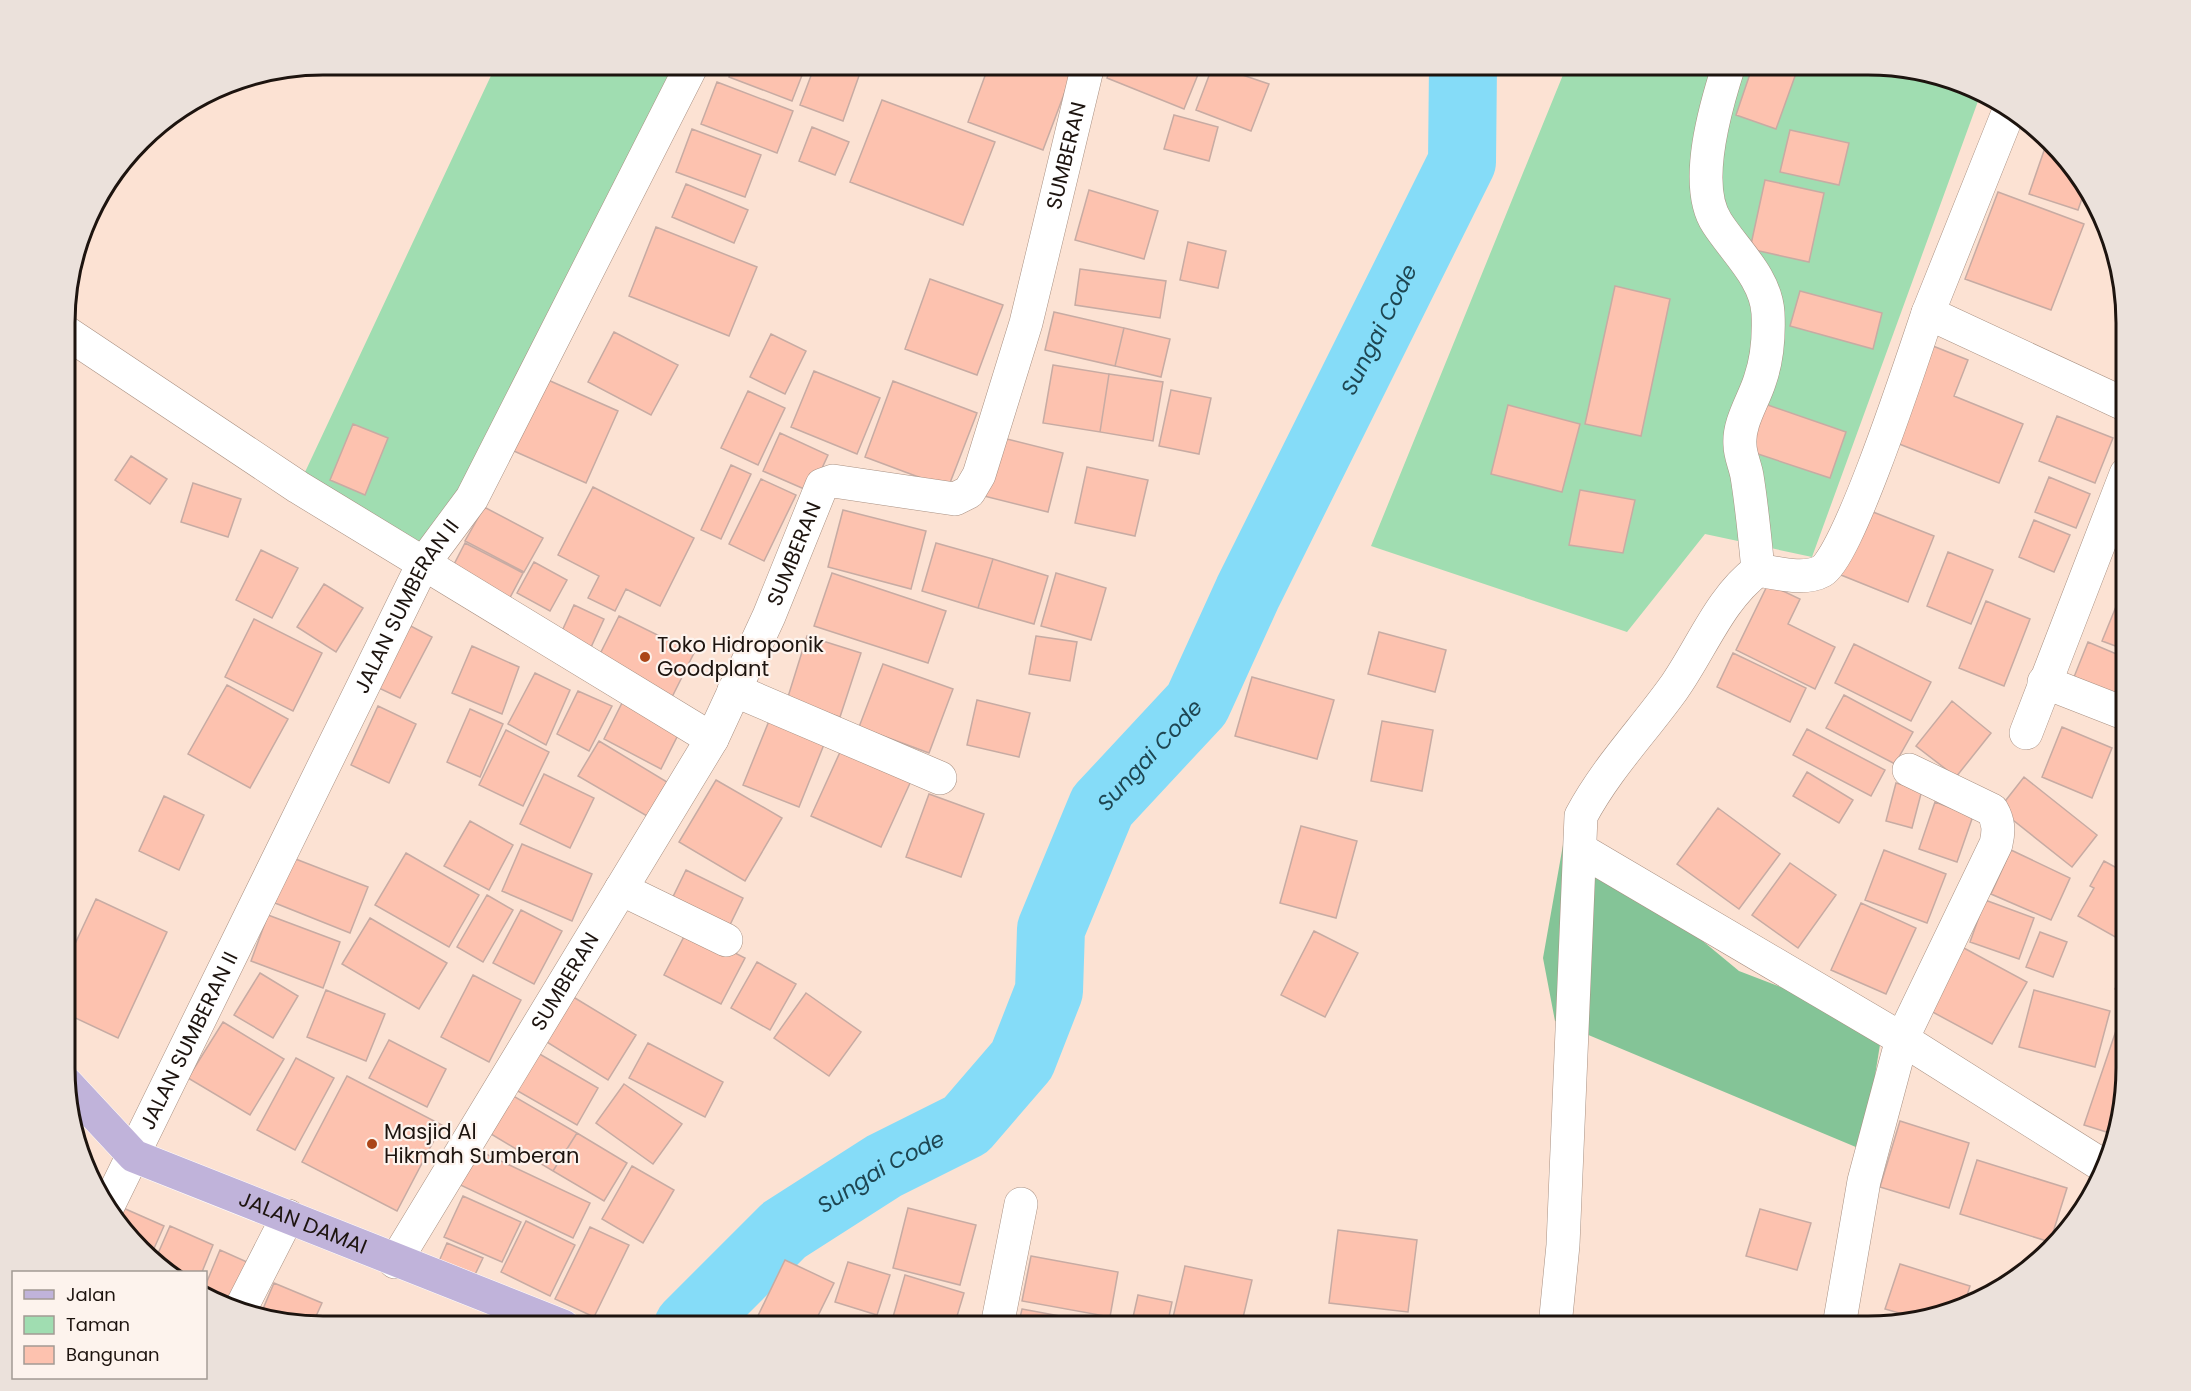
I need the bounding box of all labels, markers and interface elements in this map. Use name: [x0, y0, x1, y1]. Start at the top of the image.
street label: SUMBERAN: [1039, 99, 1093, 212]
water label: Sungai Code: [1334, 259, 1425, 400]
street label: SUMBERAN: [760, 497, 828, 610]
street label: JALAN SUMBERAN II: [347, 513, 465, 698]
place label: Toko Hidroponik Goodplant: [657, 630, 824, 683]
marker: Toko Hidroponik Goodplant: [638, 650, 652, 664]
water label: Sungai Code: [1090, 693, 1210, 818]
street label: SUMBERAN: [524, 927, 605, 1036]
street label: JALAN SUMBERAN II: [133, 947, 245, 1134]
place label: Masjid Al Hikmah Sumberan: [384, 1117, 579, 1170]
water label: Sungai Code: [811, 1123, 950, 1221]
marker: Masjid Al Hikmah Sumberan: [365, 1137, 379, 1151]
street label: JALAN DAMAI: [235, 1184, 371, 1261]
legend: [12, 1271, 207, 1379]
text: Jalan: [66, 1282, 116, 1307]
text: Taman: [66, 1312, 130, 1337]
text: Bangunan: [66, 1342, 160, 1367]

